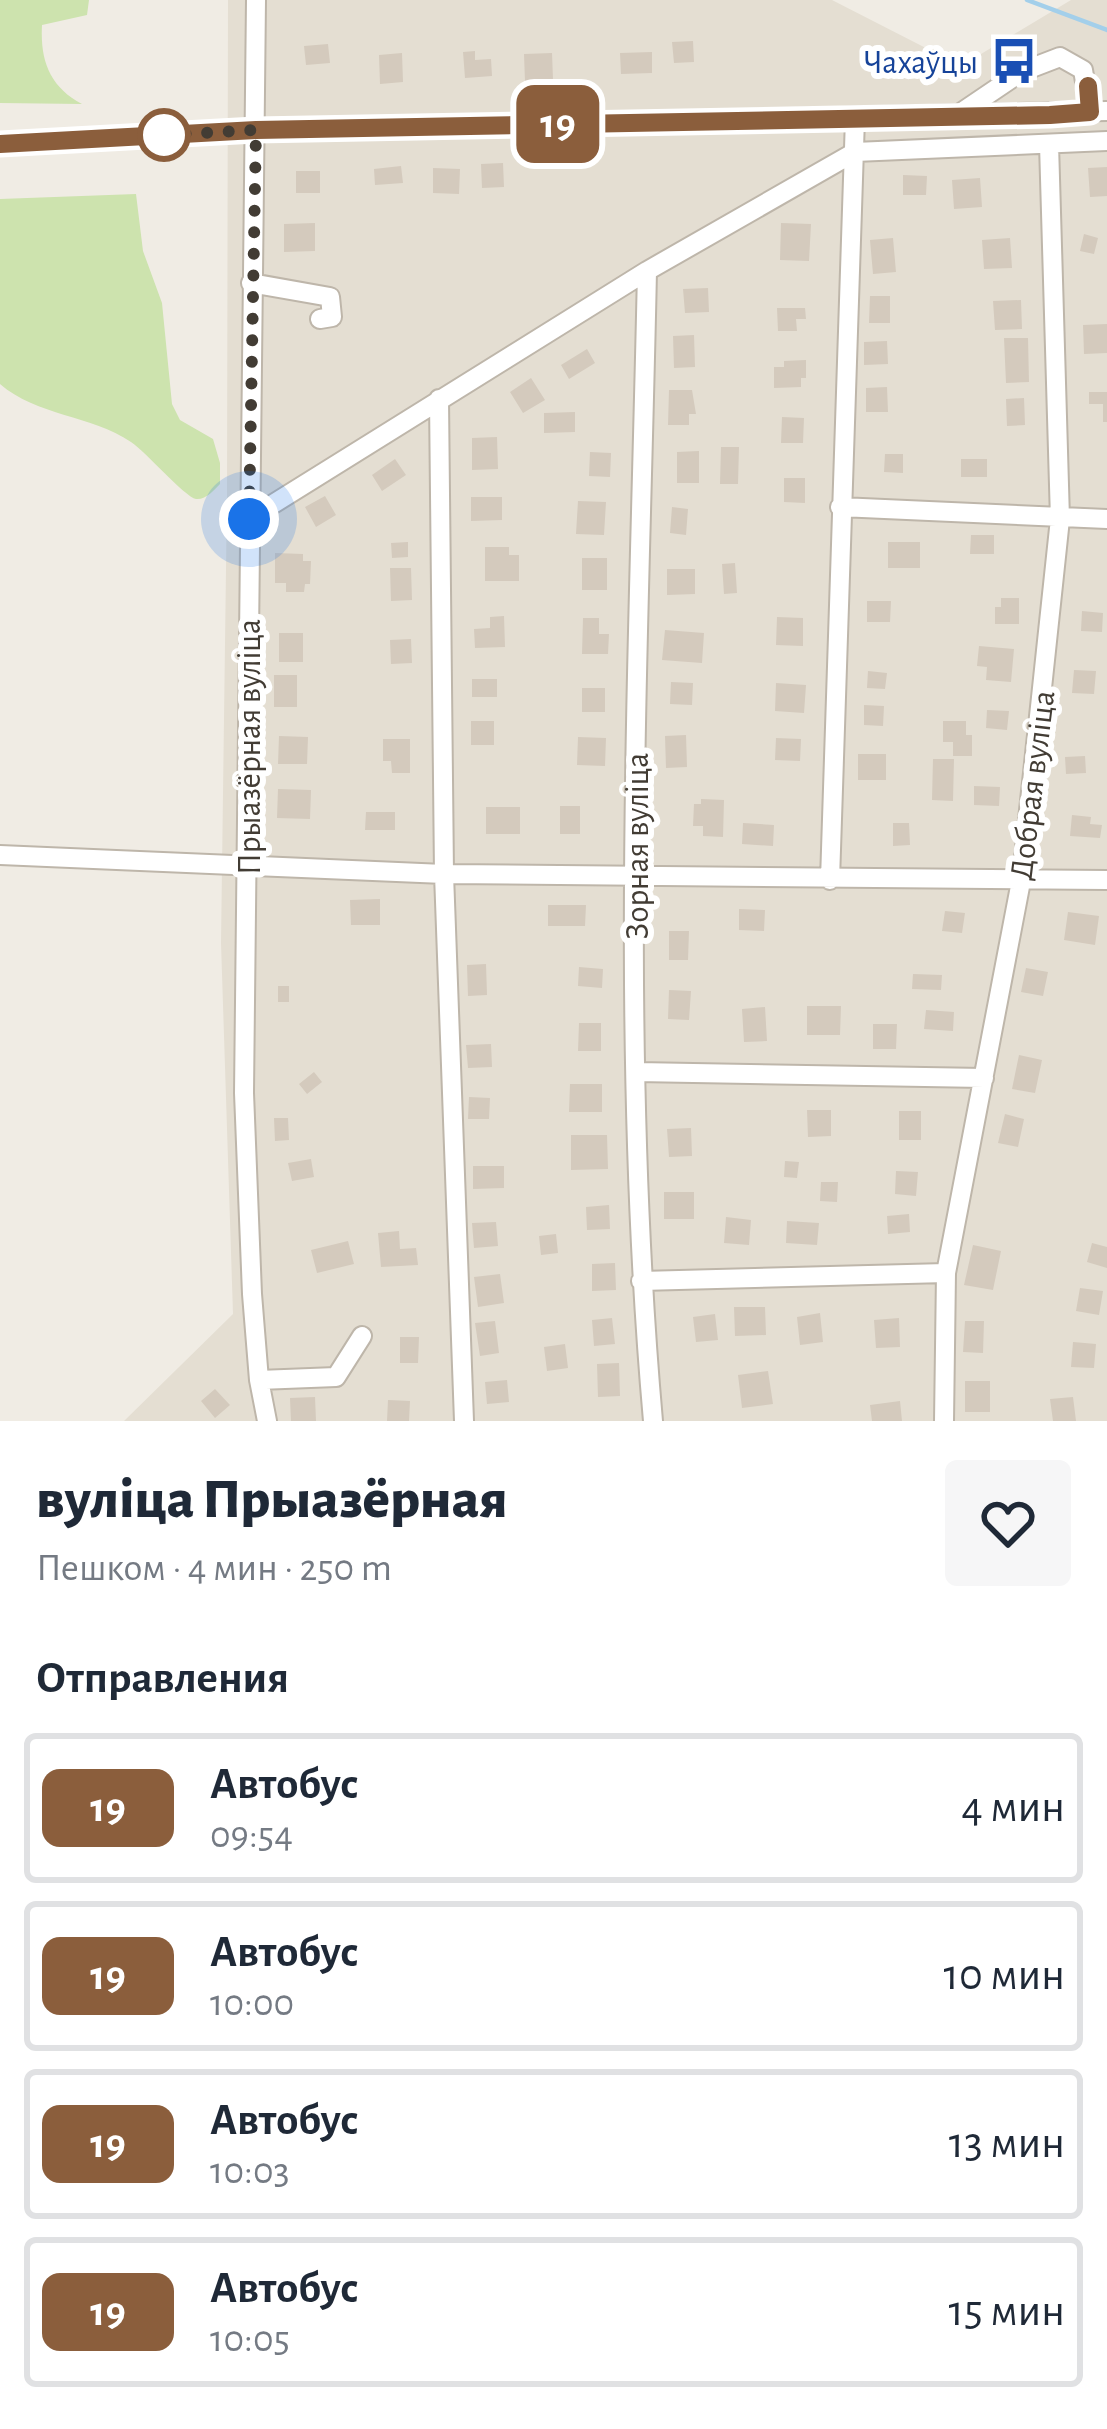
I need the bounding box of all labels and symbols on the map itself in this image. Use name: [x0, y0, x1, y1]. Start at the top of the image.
bus stop icon: Чахаўцы: [989, 36, 1039, 86]
place label: Чахаўцы: [864, 47, 978, 80]
line badge: 19: [504, 85, 612, 163]
unlabelled marker: [139, 110, 189, 160]
your location: [219, 489, 279, 549]
street label: Прыазёрная вуліца: [234, 619, 267, 875]
street label: Добрая вуліца: [1005, 689, 1061, 882]
street label: Зорная вуліца: [622, 753, 655, 939]

